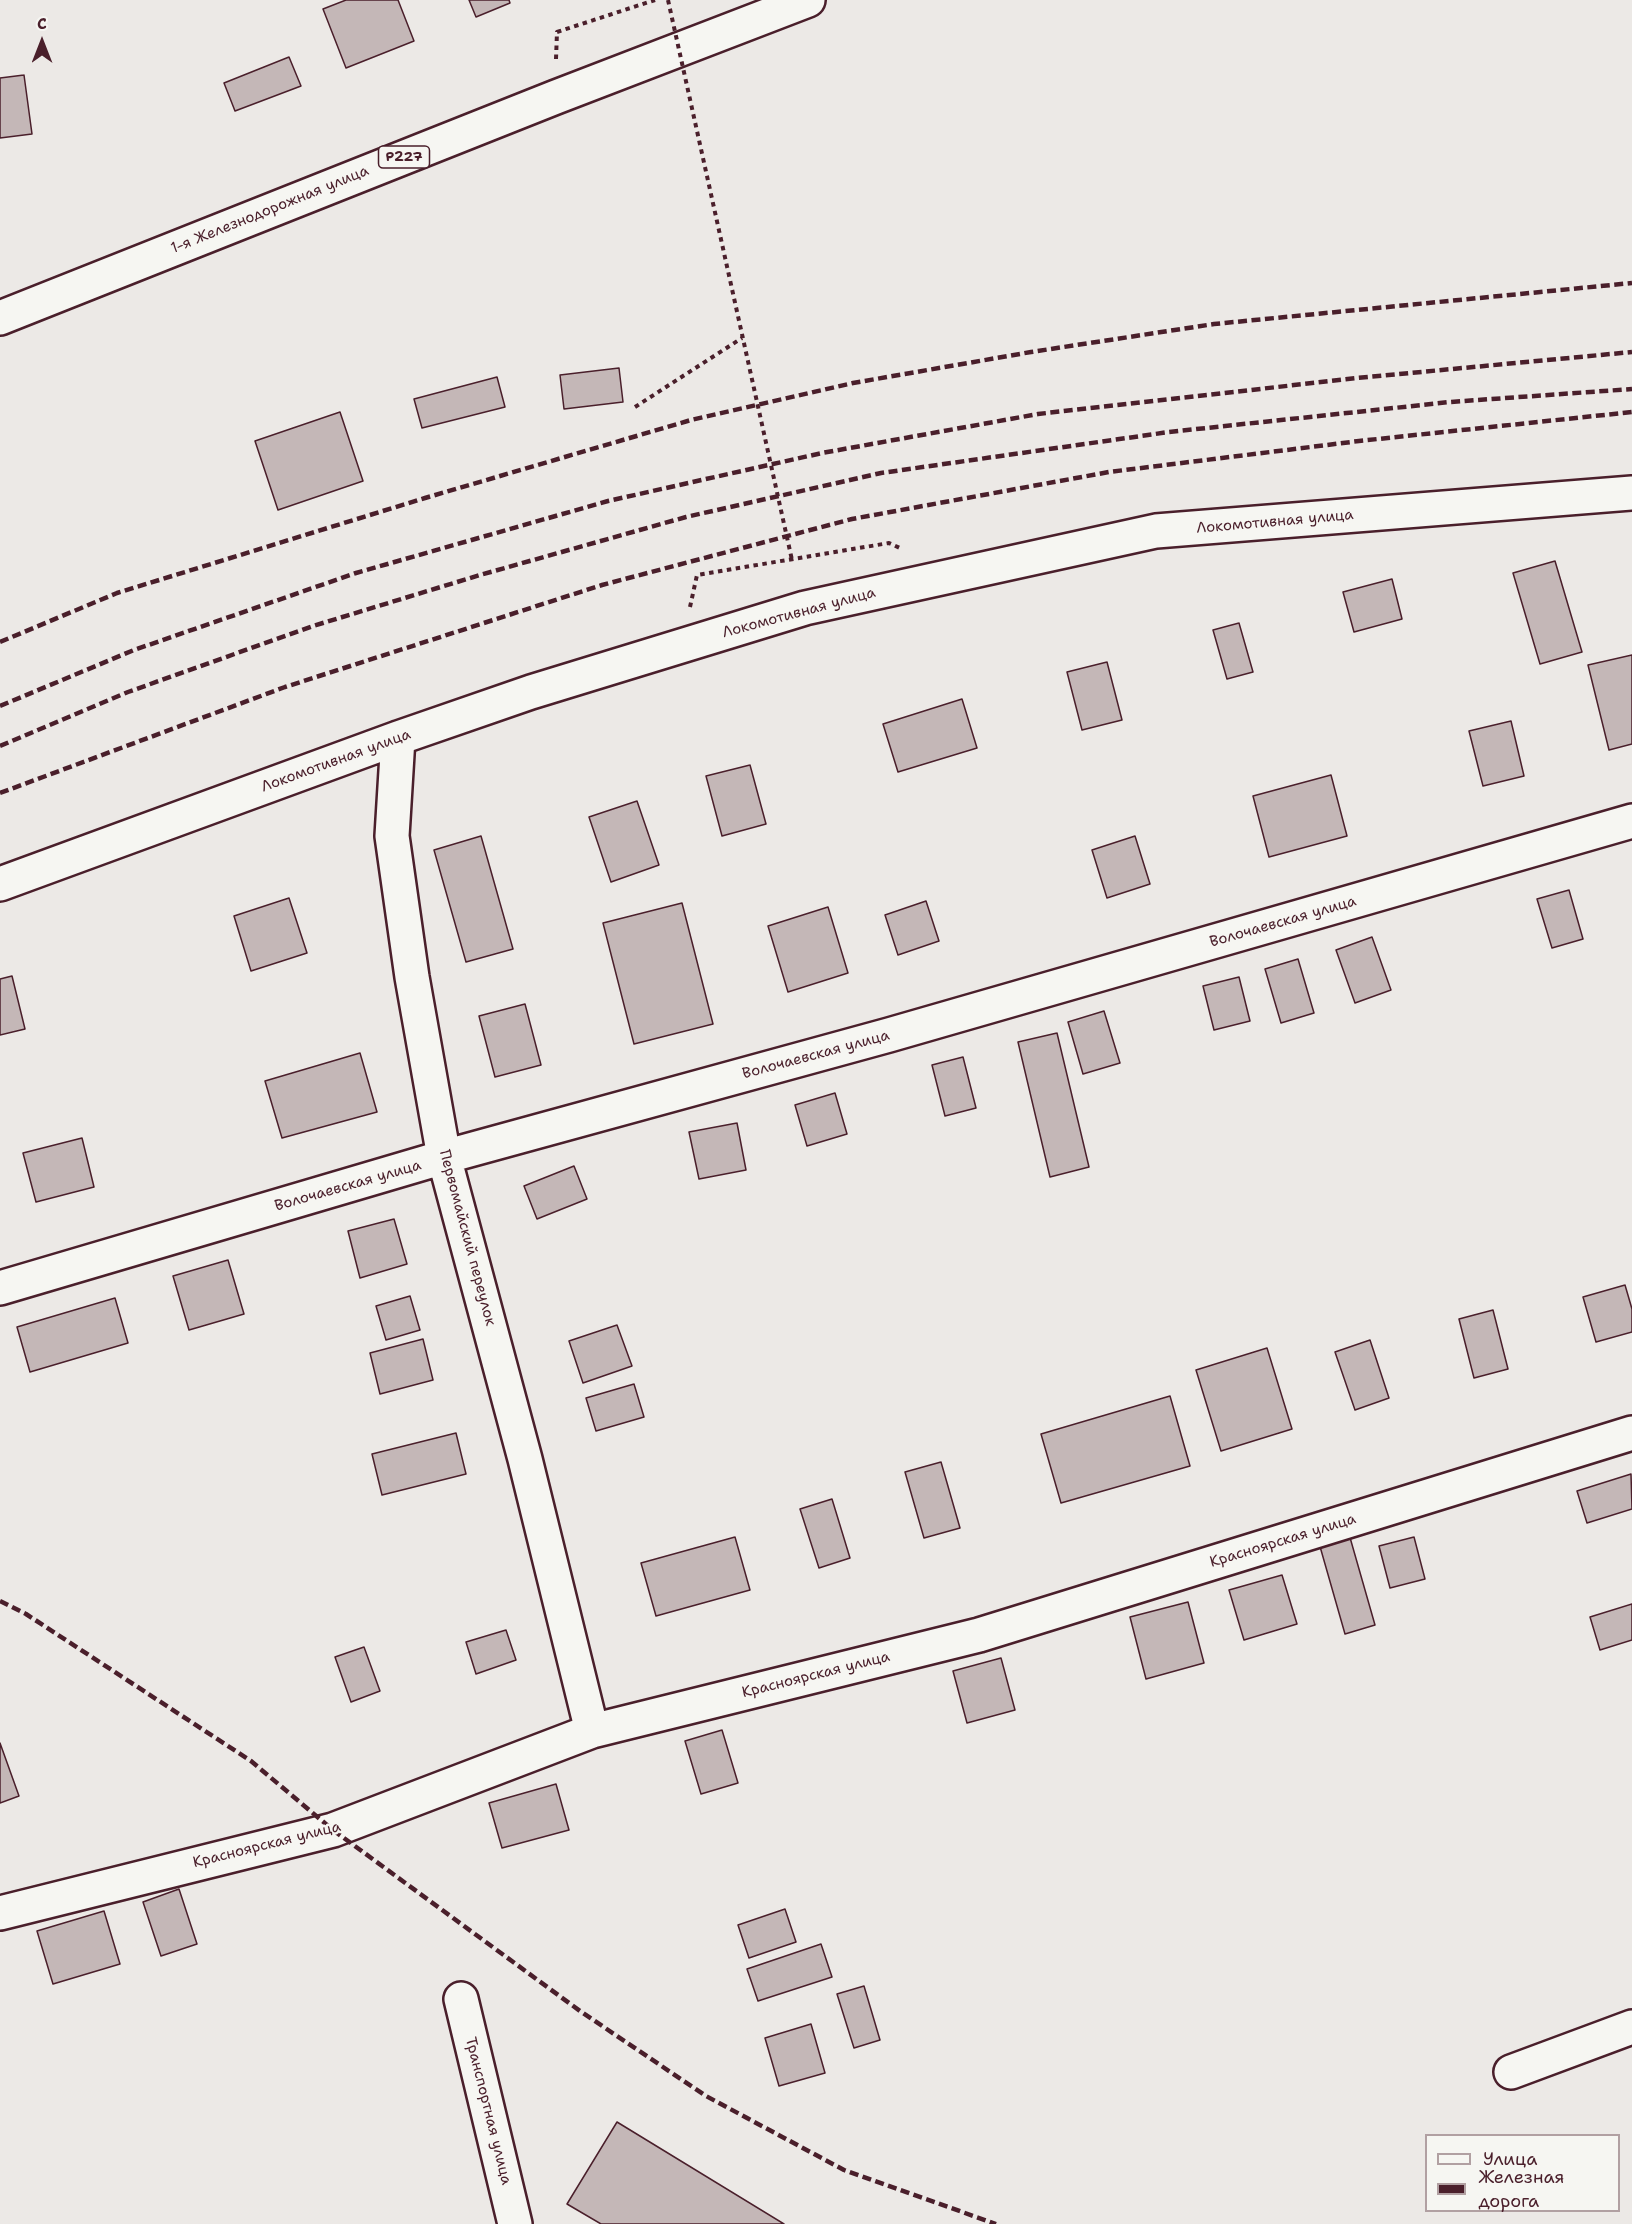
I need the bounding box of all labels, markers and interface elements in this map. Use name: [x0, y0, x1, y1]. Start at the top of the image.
north arrow: [12, 12, 72, 72]
text: С: [37, 13, 47, 34]
road number: Р227: [378, 146, 430, 168]
street label: 1-я Железнодорожная улица: [168, 162, 372, 258]
street label: Локомотивная улица: [1196, 506, 1354, 538]
street label: Локомотивная улица: [720, 584, 878, 642]
street label: Локомотивная улица: [259, 726, 413, 796]
street label: Волочаевская улица: [1208, 892, 1358, 952]
street label: Волочаевская улица: [740, 1027, 892, 1083]
street label: Первомайский переулок: [435, 1148, 499, 1328]
street label: Волочаевская улица: [273, 1156, 423, 1216]
street label: Красноярская улица: [1208, 1510, 1358, 1572]
street label: Красноярская улица: [740, 1648, 892, 1702]
street label: Красноярская улица: [191, 1818, 343, 1872]
street label: Транспортная улица: [461, 2035, 515, 2187]
legend: [1425, 2134, 1620, 2212]
text: Улица: [1483, 2147, 1537, 2171]
text: Железная дорога: [1478, 2165, 1564, 2213]

